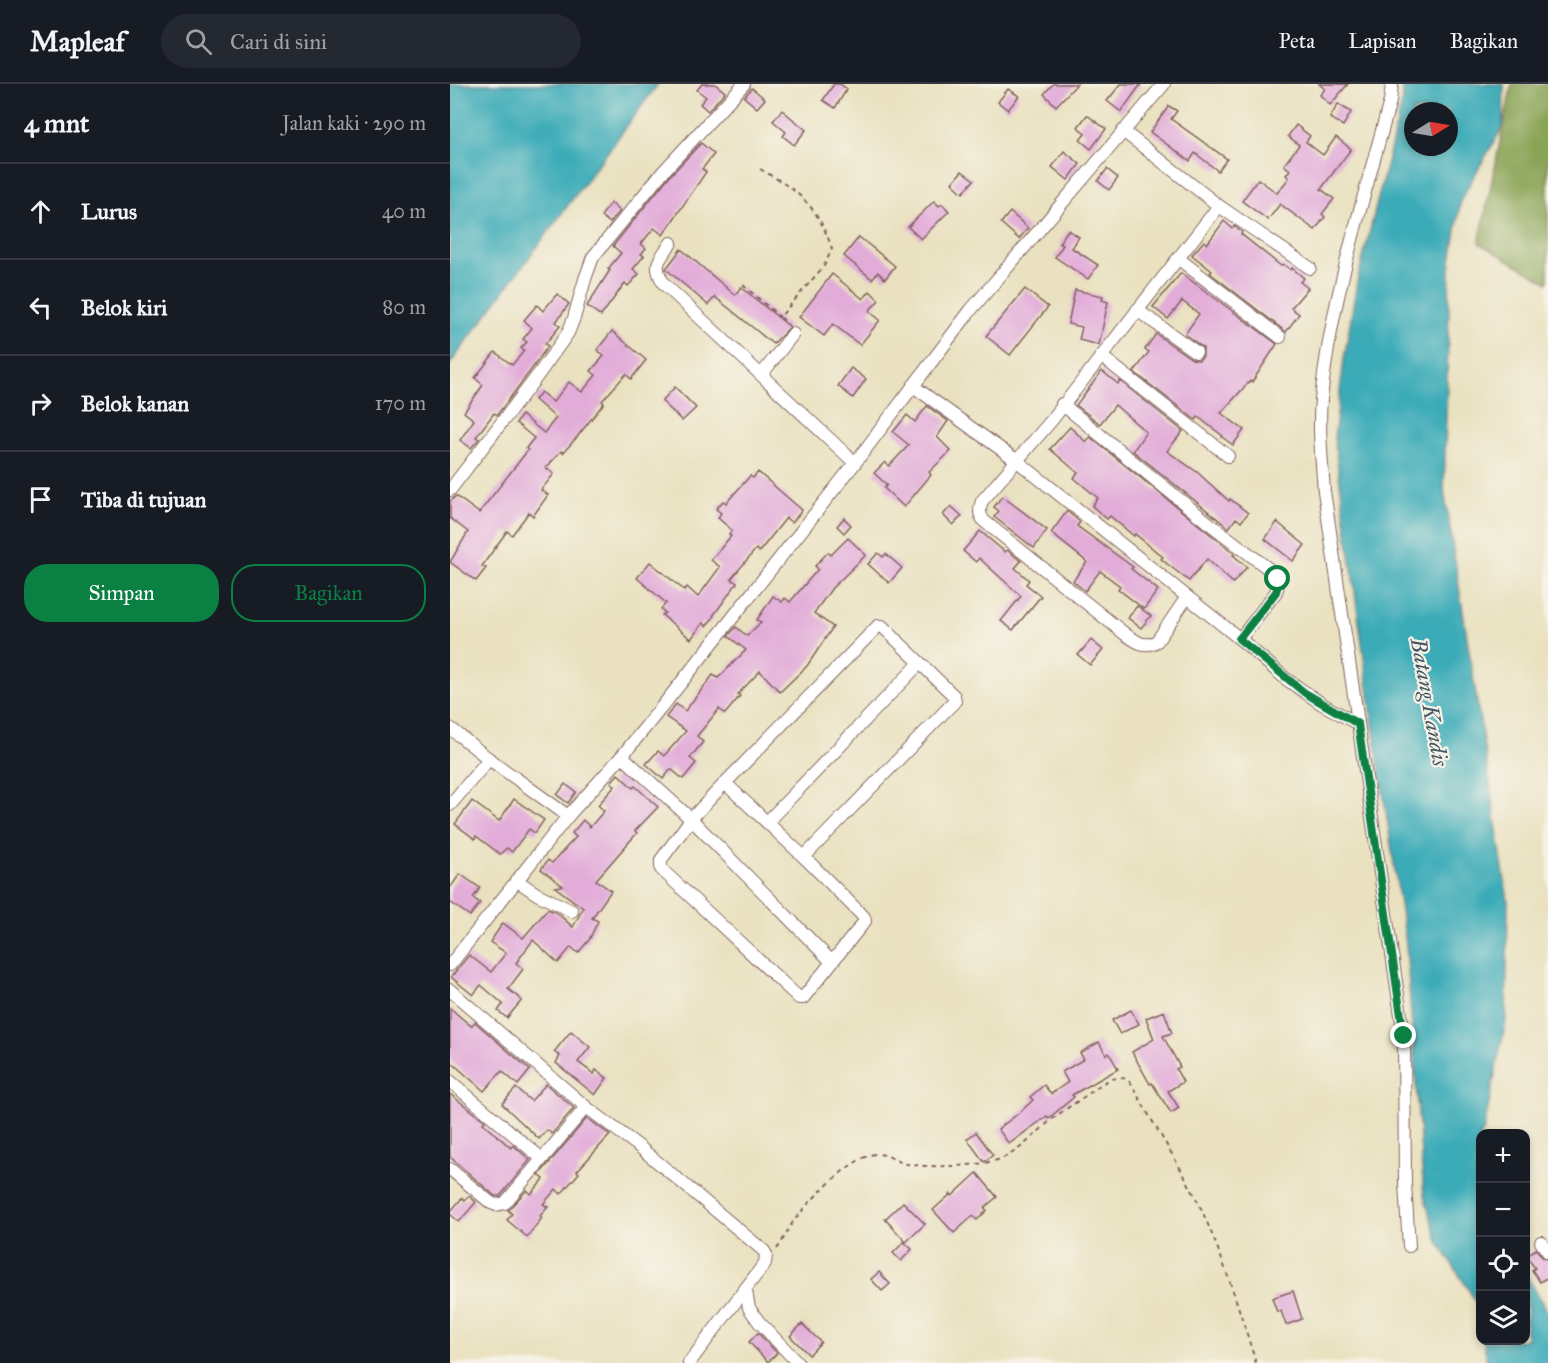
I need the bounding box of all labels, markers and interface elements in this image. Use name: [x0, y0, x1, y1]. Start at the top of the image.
search box: [161, 14, 581, 68]
text: Mapleaf: [30, 24, 125, 59]
icon: search: [182, 25, 215, 58]
text: Cari di sini: [230, 28, 327, 55]
text: Peta: [1279, 28, 1315, 54]
text: Lapisan: [1348, 28, 1417, 54]
text: Bagikan: [1450, 28, 1518, 54]
north arrow: [1404, 102, 1458, 156]
text: 4 mnt: [24, 107, 89, 139]
text: Jalan kaki · 290 m: [282, 111, 426, 135]
icon: ahead: [24, 195, 57, 228]
text: Lurus: [81, 198, 137, 225]
text: 40 m: [382, 199, 426, 223]
icon: left: [24, 291, 57, 324]
text: Belok kiri: [81, 294, 167, 321]
text: 80 m: [383, 295, 426, 319]
icon: right: [24, 387, 57, 420]
text: Belok kanan: [81, 390, 189, 417]
text: 170 m: [375, 391, 426, 415]
icon: arrive: [24, 483, 57, 516]
text: Tiba di tujuan: [81, 486, 206, 513]
button: Simpan: [24, 564, 219, 622]
button: Bagikan: [231, 564, 426, 622]
route start: [1264, 565, 1290, 591]
water label: Batang Kandis: [1405, 635, 1454, 769]
route end: [1390, 1022, 1416, 1048]
map controls: [1476, 1129, 1530, 1345]
button: +: [1476, 1129, 1530, 1183]
button: −: [1476, 1183, 1530, 1237]
button: locate: [1476, 1237, 1530, 1291]
button: layers: [1476, 1291, 1530, 1345]

